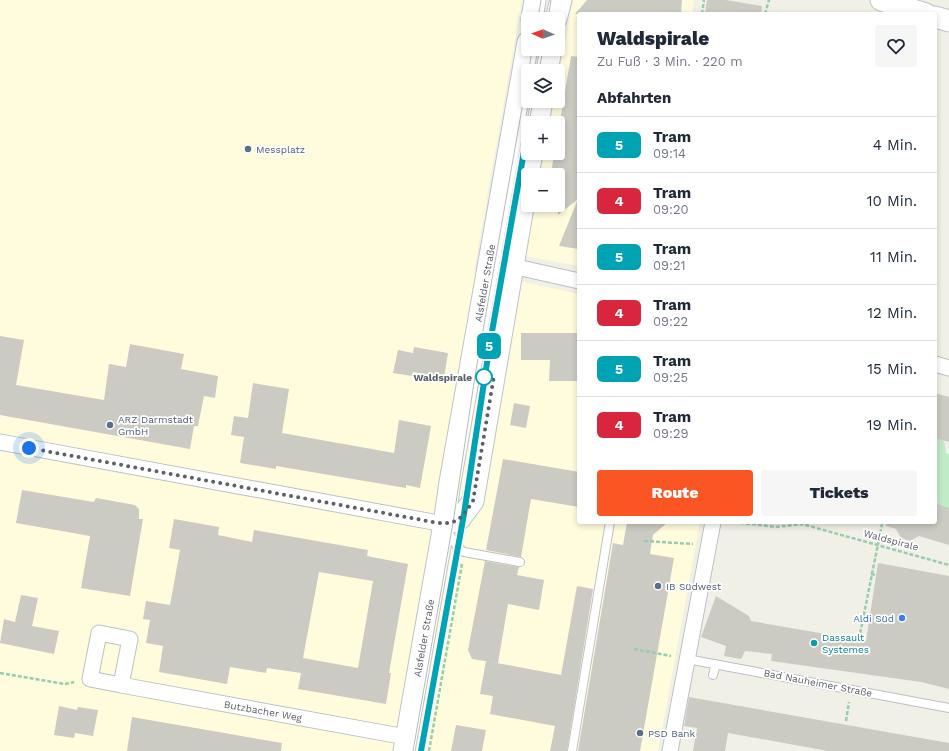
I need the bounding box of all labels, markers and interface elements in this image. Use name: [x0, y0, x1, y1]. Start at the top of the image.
north arrow: [521, 12, 565, 56]
map controls: [521, 12, 565, 212]
button: heart: [875, 25, 917, 67]
text: Waldspirale: [597, 27, 709, 50]
text: Zu Fuß · 3 Min. · 220 m: [597, 54, 743, 69]
button: layers: [521, 64, 565, 108]
text: Abfahrten: [597, 89, 671, 107]
button: +: [521, 116, 565, 160]
text: Tram: [653, 128, 691, 146]
text: 4 Min.: [873, 136, 917, 154]
text: 5: [615, 137, 623, 153]
marker: Messplatz: [243, 144, 253, 154]
place label: Messplatz: [256, 144, 305, 155]
text: 09:14: [653, 146, 686, 161]
button: −: [521, 168, 565, 212]
text: Tram: [653, 184, 691, 202]
text: 10 Min.: [867, 192, 917, 210]
text: 4: [614, 193, 624, 209]
text: 09:20: [653, 202, 689, 217]
text: Tram: [653, 240, 691, 258]
street label: Alsfelder Straße: [473, 243, 497, 323]
text: 11 Min.: [870, 248, 917, 266]
text: 5: [615, 249, 623, 265]
text: 09:21: [653, 258, 686, 273]
text: Tram: [653, 296, 691, 314]
text: 12 Min.: [867, 304, 917, 322]
text: 4: [614, 305, 624, 321]
text: 09:22: [653, 314, 688, 329]
line badge: 5: [476, 333, 502, 359]
text: 5: [485, 338, 493, 354]
text: Tram: [653, 352, 691, 370]
text: 15 Min.: [867, 360, 917, 378]
text: 5: [615, 361, 623, 377]
marker: Waldspirale: [475, 368, 493, 386]
text: 09:25: [653, 370, 688, 385]
place label: Waldspirale: [413, 372, 472, 383]
text: Tram: [653, 408, 691, 426]
place label: ARZ Darmstadt GmbH: [118, 414, 194, 437]
text: 19 Min.: [867, 416, 917, 434]
text: 4: [614, 417, 624, 433]
marker: ARZ Darmstadt GmbH: [105, 420, 115, 430]
text: 09:29: [653, 426, 689, 441]
your location: [19, 438, 39, 458]
button: Route: [597, 470, 753, 516]
button: Tickets: [761, 470, 917, 516]
street label: Waldspirale: [862, 527, 920, 553]
marker: IB Südwest: [653, 581, 663, 591]
place label: IB Südwest: [666, 581, 722, 592]
street label: Alsfelder Straße: [412, 598, 436, 678]
place label: Aldi Süd: [853, 613, 894, 624]
marker: Aldi Süd: [897, 613, 907, 623]
place label: Dassault Systemes: [822, 632, 869, 655]
marker: Dassault Systemes: [809, 638, 819, 648]
street label: Bad Nauheimer Straße: [763, 667, 873, 699]
street label: Butzbacher Weg: [223, 699, 304, 723]
marker: PSD Bank: [635, 728, 645, 738]
place label: PSD Bank: [648, 728, 696, 739]

